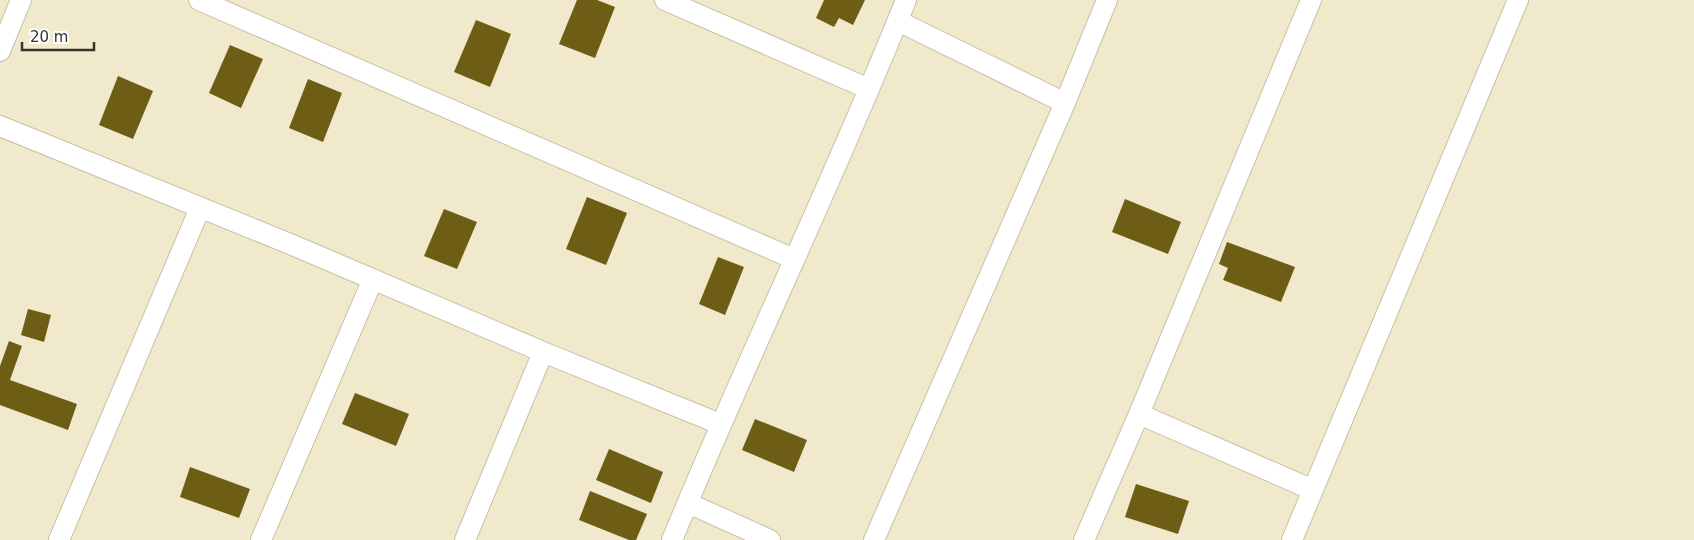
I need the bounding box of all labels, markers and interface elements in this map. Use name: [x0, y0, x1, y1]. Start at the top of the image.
scale bar: [22, 20, 95, 52]
text: 20 m: [30, 28, 68, 46]

